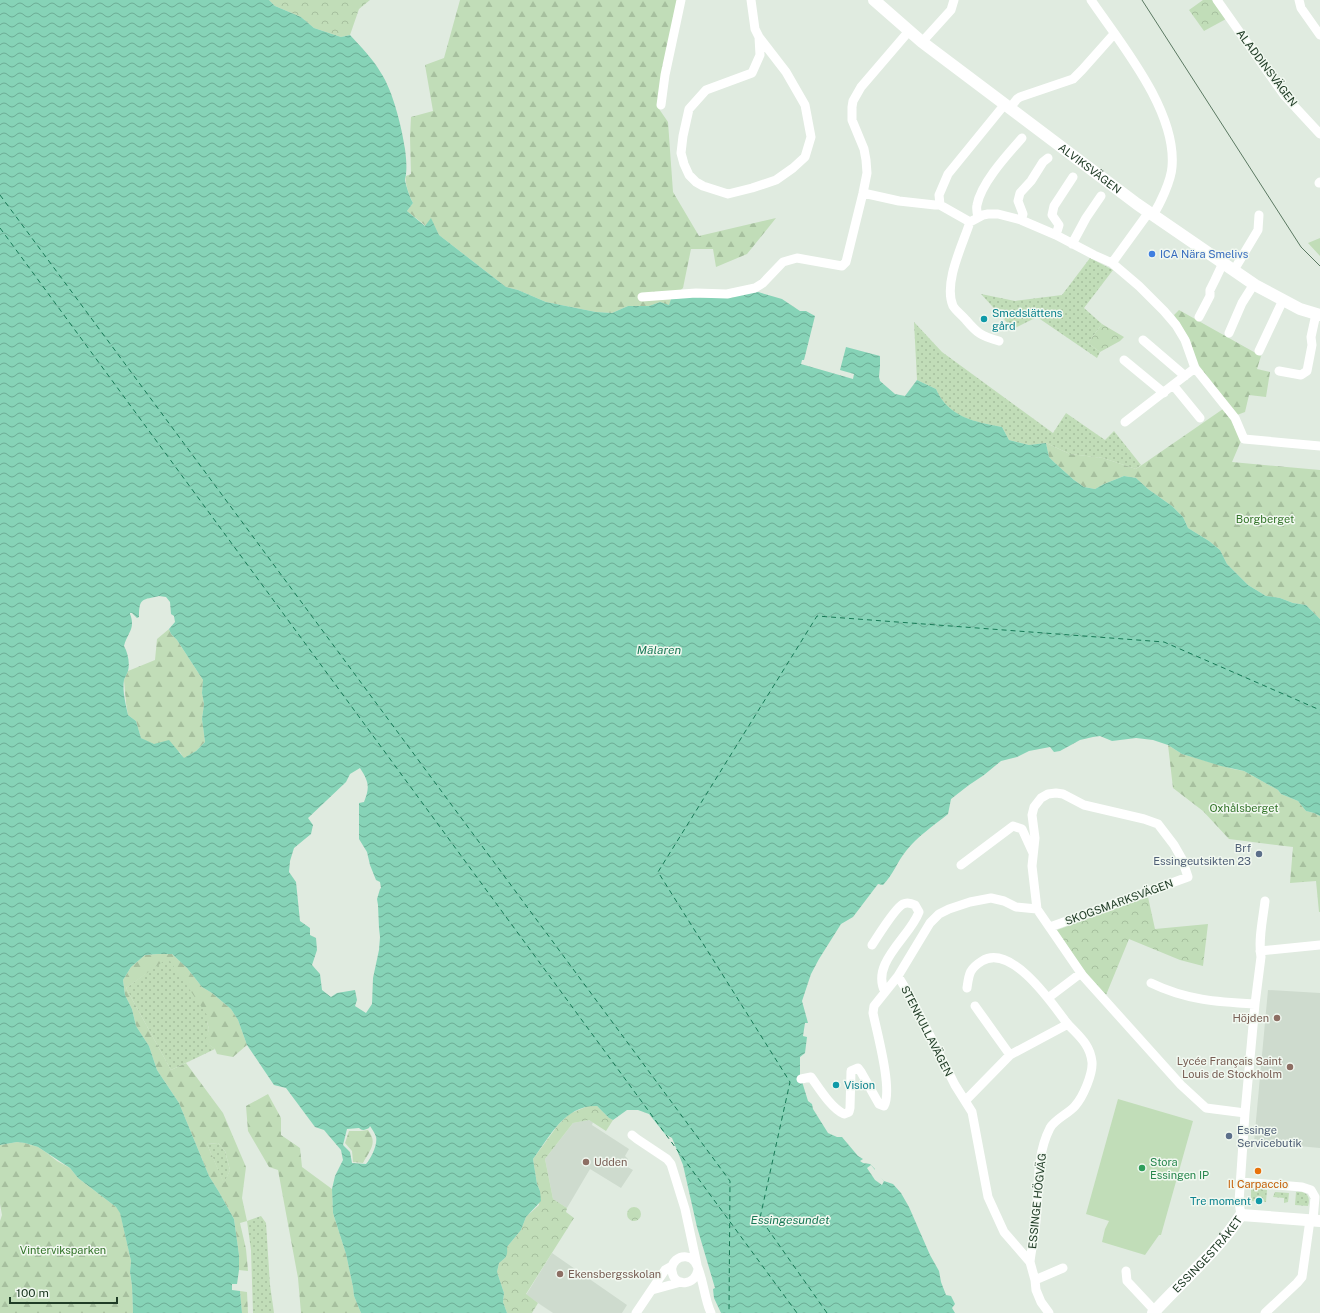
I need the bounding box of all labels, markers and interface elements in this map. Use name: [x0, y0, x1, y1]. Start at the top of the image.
street label: ALADDINSVÄGEN: [1234, 27, 1301, 109]
street label: ALVIKSVÄGEN: [1056, 141, 1124, 196]
place label: ICA Nära Smelivs: [1160, 248, 1249, 260]
marker: ICA Nära Smelivs: [1147, 249, 1157, 259]
place label: Smedslättens gård: [992, 307, 1063, 332]
marker: Smedslättens gård: [979, 314, 989, 324]
park label: Borgberget: [1236, 513, 1294, 525]
water label: Mälaren: [637, 643, 681, 657]
park label: Oxhålsberget: [1209, 802, 1279, 814]
place label: Brf Essingeutsikten 23: [1153, 842, 1252, 867]
marker: Brf Essingeutsikten 23: [1254, 849, 1264, 859]
street label: SKOGSMARKSVÄGEN: [1063, 876, 1175, 927]
street label: STENKULLAVÄGEN: [899, 983, 956, 1078]
place label: Höjden: [1232, 1012, 1269, 1024]
marker: Höjden: [1272, 1013, 1282, 1023]
place label: Lycée Français Saint Louis de Stockholm: [1177, 1055, 1282, 1080]
marker: Lycée Français Saint Louis de Stockholm: [1285, 1062, 1295, 1072]
place label: Vision: [844, 1079, 875, 1091]
marker: Vision: [831, 1080, 841, 1090]
place label: Essinge Servicebutik: [1237, 1124, 1302, 1149]
marker: Essinge Servicebutik: [1224, 1131, 1234, 1141]
street label: ESSINGE HÖGVÄG: [1025, 1152, 1048, 1250]
place label: Udden: [594, 1156, 627, 1168]
place label: Stora Essingen IP: [1150, 1156, 1209, 1181]
marker: Udden: [581, 1157, 591, 1167]
marker: Stora Essingen IP: [1137, 1163, 1147, 1173]
marker: Il Carpaccio: [1253, 1166, 1263, 1176]
place label: Il Carpaccio: [1228, 1178, 1288, 1190]
place label: Tre moment: [1190, 1195, 1251, 1207]
marker: Tre moment: [1254, 1196, 1264, 1206]
water label: Essingesundet: [751, 1213, 830, 1227]
street label: ESSINGESTRÅKET: [1170, 1214, 1245, 1295]
park label: Vinterviksparken: [20, 1244, 106, 1256]
place label: Ekensbergsskolan: [568, 1268, 661, 1280]
marker: Ekensbergsskolan: [555, 1269, 565, 1279]
scale bar: [10, 1279, 117, 1305]
text: 100 m: [16, 1286, 49, 1300]

